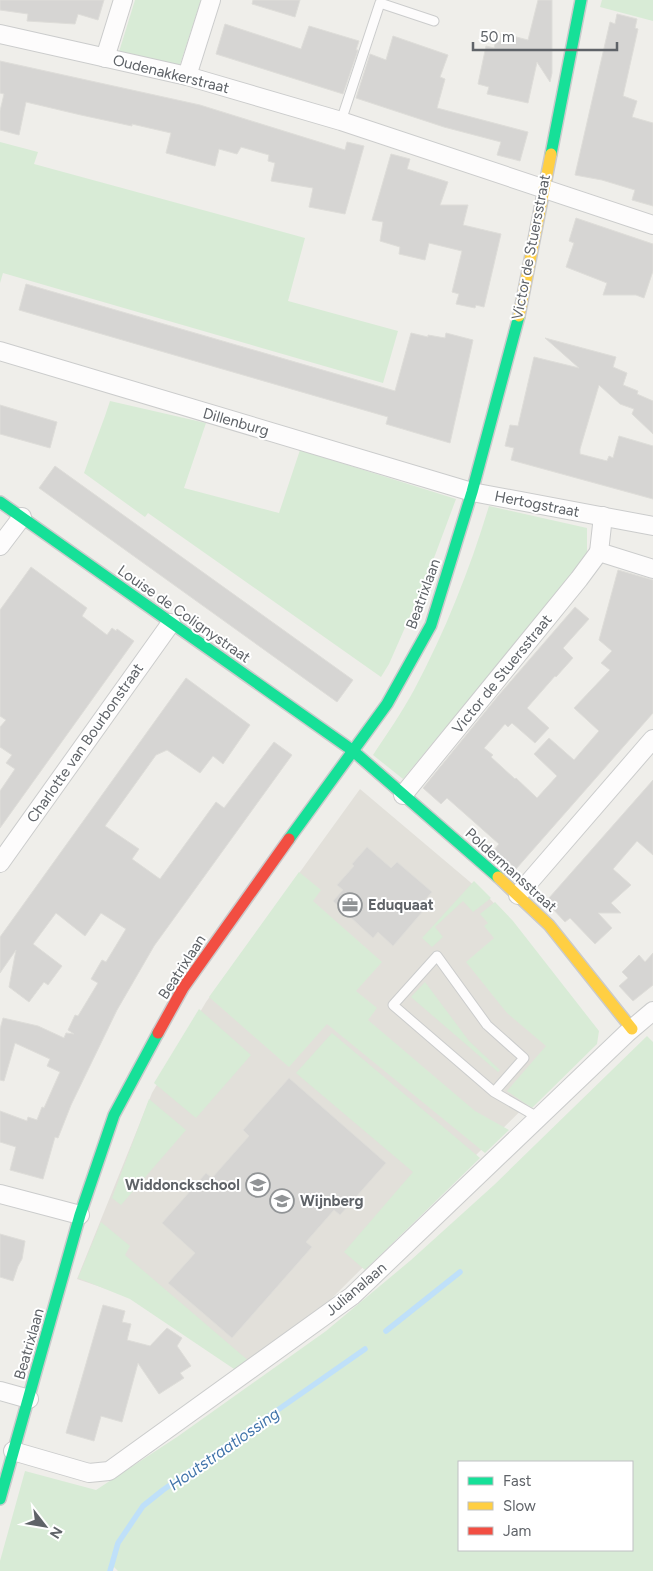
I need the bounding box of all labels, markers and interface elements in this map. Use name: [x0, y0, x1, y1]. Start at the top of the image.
scale bar: [473, 20, 617, 52]
text: 50 m: [480, 28, 515, 46]
street label: Oudenakkerstraat: [111, 51, 231, 97]
street label: Victor de Stuersstraat: [508, 172, 554, 321]
street label: Dillenburg: [201, 404, 271, 440]
street label: Hertogstraat: [493, 487, 581, 521]
street label: Beatrixlaan: [402, 556, 444, 632]
street label: Louise de Colignystraat: [114, 561, 254, 667]
street label: Victor de Stuersstraat: [448, 611, 556, 737]
street label: Charlotte van Bourbonstraat: [23, 660, 147, 826]
street label: Poldermansstraat: [461, 824, 561, 916]
office icon: Eduquaat: [337, 892, 363, 918]
place label: Eduquaat: [368, 896, 434, 914]
street label: Beatrixlaan: [154, 931, 210, 1003]
school or university icon: Widdonckschool: [245, 1172, 271, 1198]
place label: Widdonckschool: [125, 1176, 240, 1194]
school or university icon: Wijnberg: [269, 1188, 295, 1214]
place label: Wijnberg: [300, 1192, 364, 1210]
street label: Julianalaan: [322, 1258, 390, 1320]
street label: Beatrixlaan: [10, 1306, 48, 1382]
water label: Houtstraatlossing: [165, 1404, 283, 1494]
legend: [458, 1461, 633, 1551]
text: Fast: [503, 1472, 532, 1490]
text: Slow: [503, 1497, 536, 1515]
north arrow: [20, 1501, 70, 1551]
text: Jam: [503, 1522, 531, 1540]
text: N: [46, 1523, 66, 1541]

